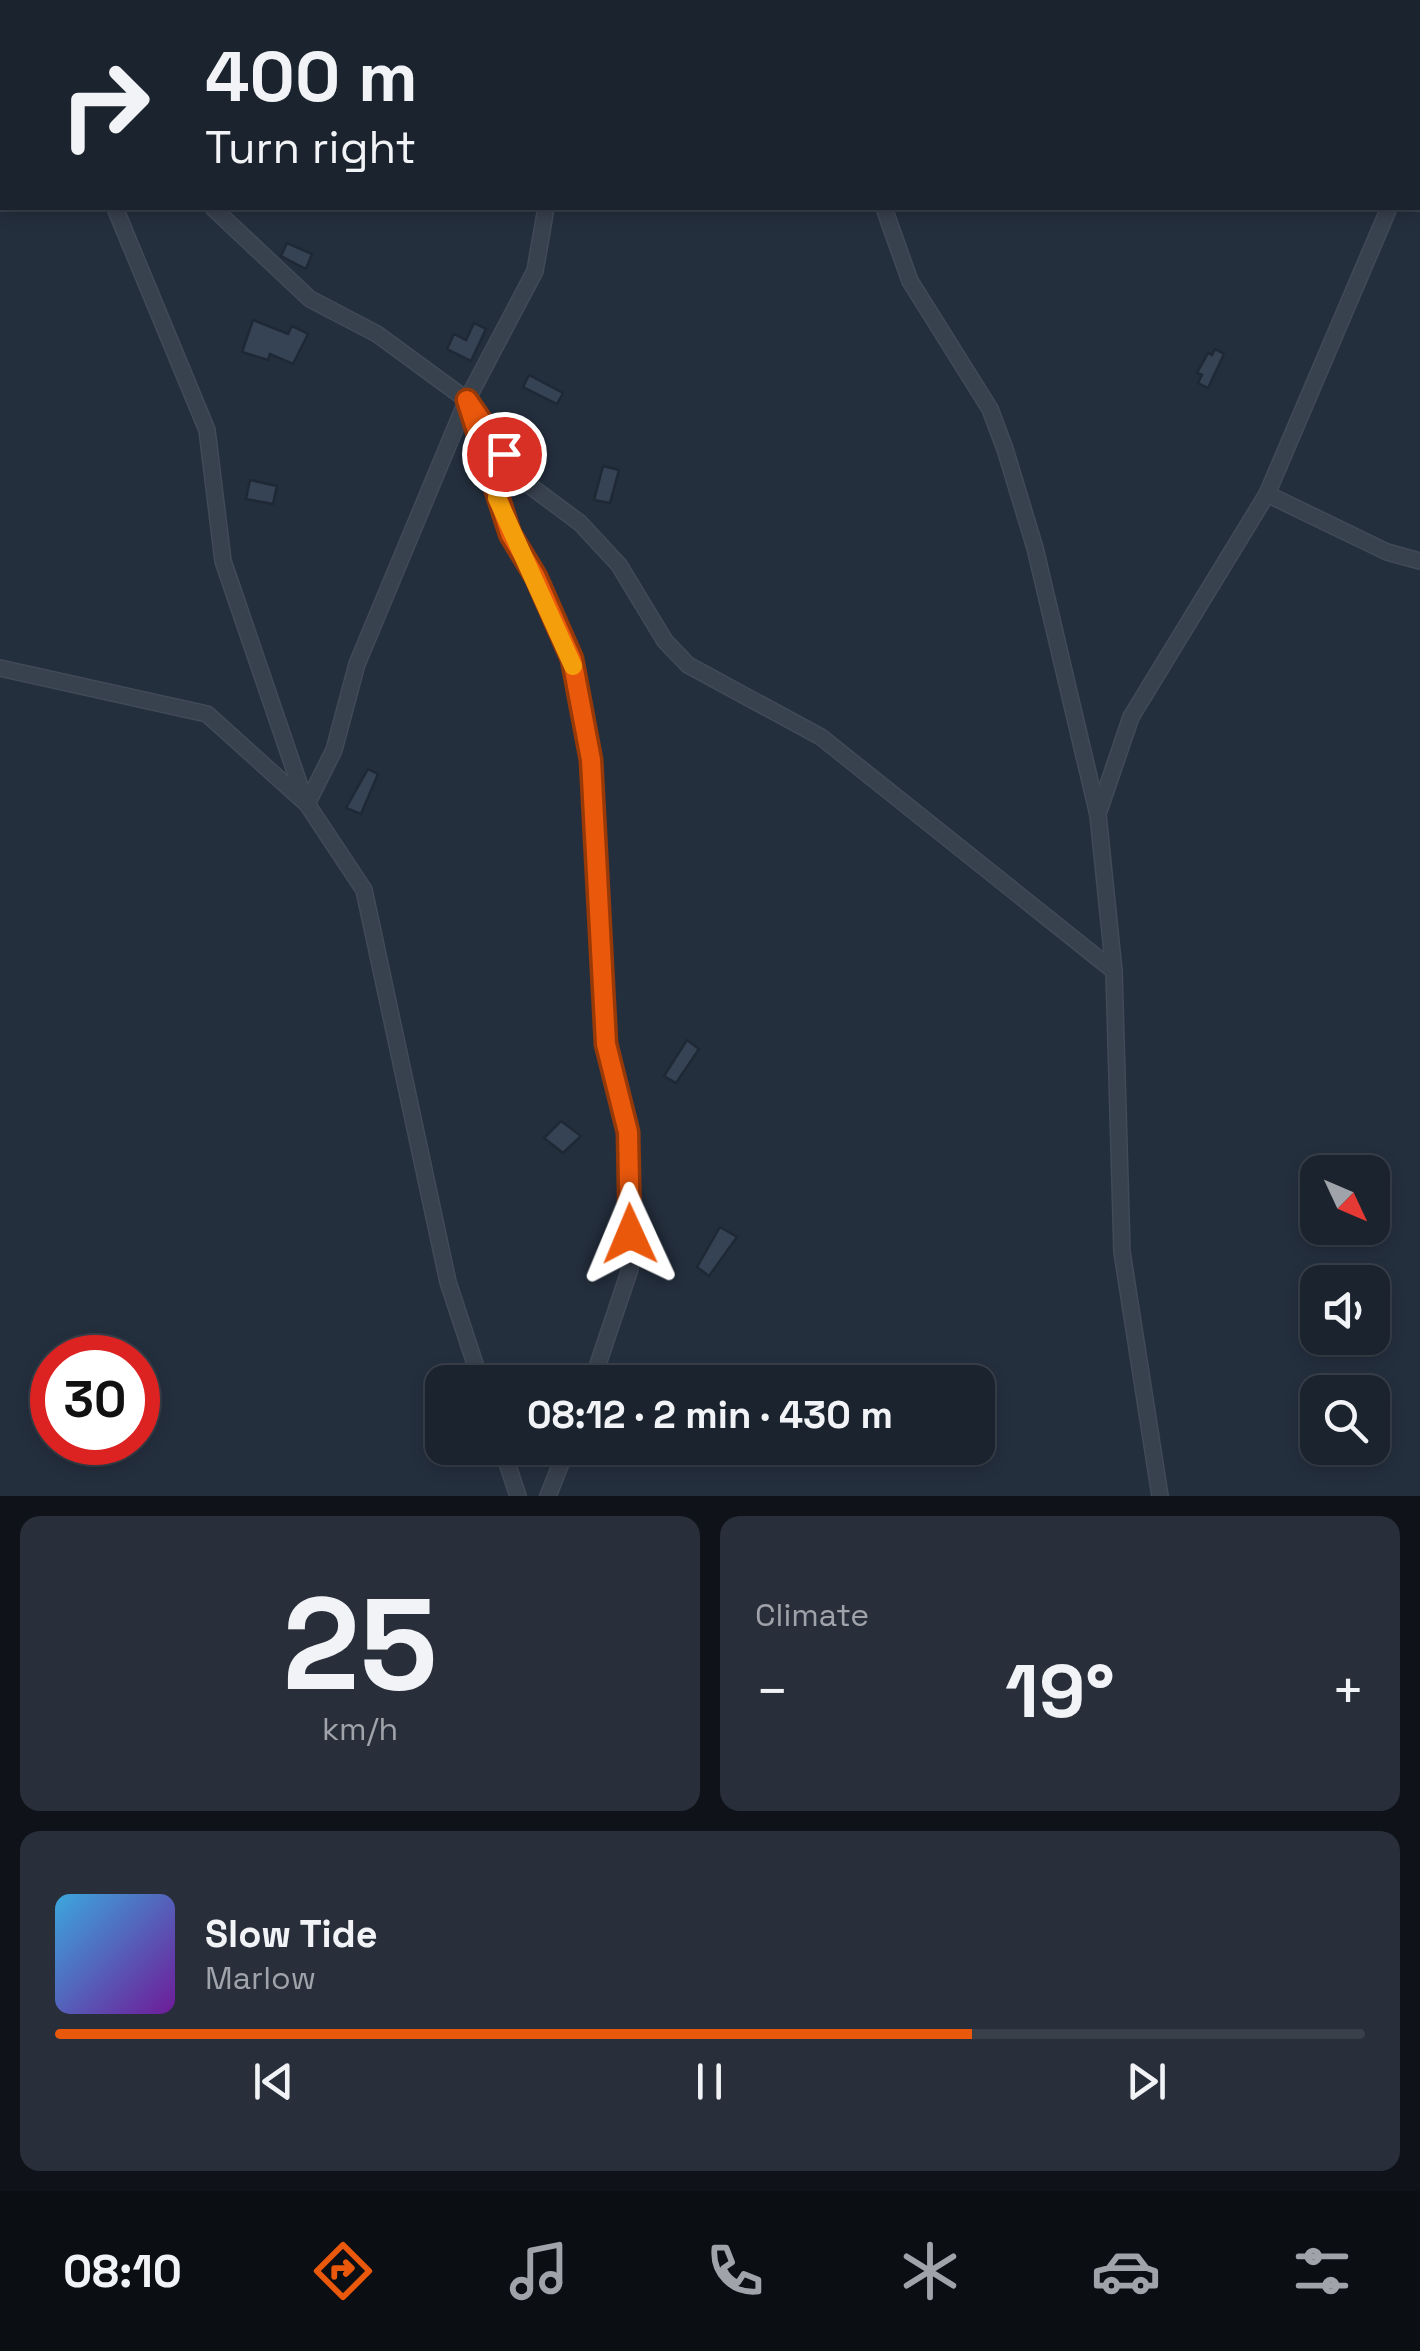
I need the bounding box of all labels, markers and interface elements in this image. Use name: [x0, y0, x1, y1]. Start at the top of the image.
text: 400 m: [205, 32, 418, 121]
icon: right: [40, 40, 170, 170]
text: Turn right: [205, 119, 416, 176]
pin: [462, 412, 547, 497]
icon: arrive: [477, 427, 532, 482]
north arrow: [1300, 1155, 1390, 1245]
map controls: [1300, 1155, 1390, 1465]
position arrow: [578, 1182, 682, 1286]
button: sound: [1300, 1265, 1390, 1355]
speed limit sign: 30: [30, 1335, 160, 1465]
button: search: [1300, 1375, 1390, 1465]
text: 08:12 · 2 min · 430 m: [527, 1391, 893, 1439]
text: 25: [282, 1561, 438, 1727]
text: Climate: [755, 1595, 869, 1635]
text: 19°: [1005, 1643, 1115, 1739]
text: −: [755, 1656, 789, 1726]
text: +: [1331, 1656, 1365, 1726]
text: km/h: [322, 1709, 398, 1749]
text: Slow Tide: [205, 1910, 378, 1958]
text: Marlow: [205, 1958, 316, 1998]
icon: previous: [246, 2054, 301, 2109]
icon: pause: [682, 2054, 737, 2109]
icon: next: [1119, 2054, 1174, 2109]
icon: directions: [308, 2236, 378, 2306]
icon: music: [504, 2236, 574, 2306]
icon: phone: [700, 2236, 770, 2306]
icon: climate: [895, 2236, 965, 2306]
icon: car: [1091, 2236, 1161, 2306]
icon: filters: [1287, 2236, 1357, 2306]
text: 08:10: [63, 2243, 182, 2300]

